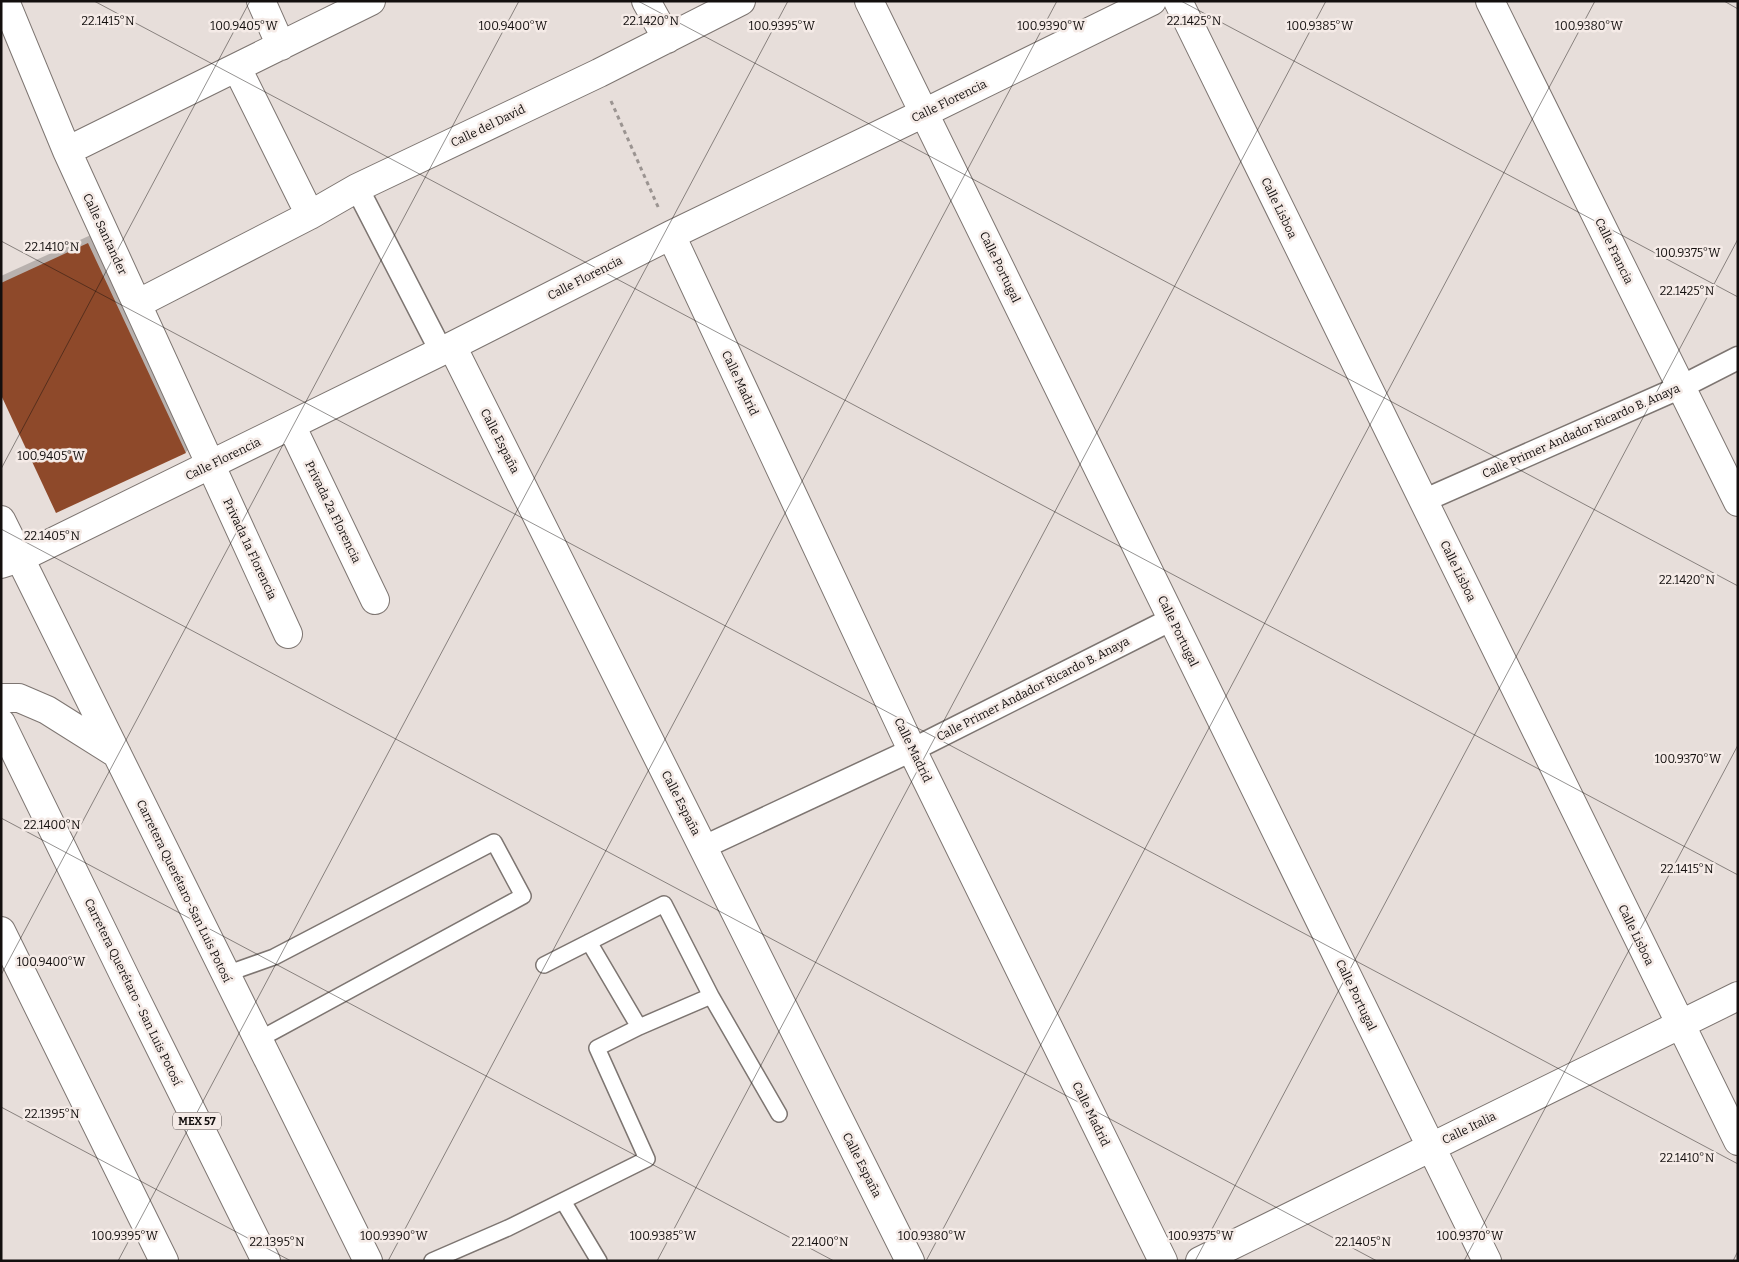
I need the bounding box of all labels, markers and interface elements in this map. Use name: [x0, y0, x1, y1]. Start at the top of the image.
text: 22.1415°N: [82, 14, 135, 28]
text: 22.1420°N: [623, 14, 679, 28]
text: 22.1425°N: [1167, 14, 1222, 28]
text: 100.9405°W: [210, 19, 278, 33]
text: 100.9400°W: [479, 19, 548, 33]
text: 100.9395°W: [749, 19, 816, 33]
text: 100.9390°W: [1017, 19, 1086, 33]
text: 100.9385°W: [1287, 19, 1354, 33]
text: 100.9380°W: [1555, 19, 1624, 33]
street label: Calle Florencia: [909, 77, 989, 125]
street label: Calle del David: [449, 102, 527, 150]
street label: Calle Lisboa: [1258, 175, 1300, 241]
street label: Calle Santander: [80, 191, 130, 278]
street label: Calle Francia: [1592, 216, 1636, 287]
street label: Calle Portugal: [977, 229, 1024, 305]
text: 22.1410°N: [25, 240, 80, 254]
text: 100.9375°W: [1655, 246, 1721, 260]
street label: Calle Florencia: [545, 253, 625, 303]
text: 22.1425°N: [1660, 284, 1715, 298]
street label: Calle Madrid: [719, 348, 761, 418]
street label: Calle Primer Andador Ricardo B. Anaya: [1480, 381, 1682, 481]
street label: Calle España: [478, 406, 522, 476]
street label: Calle Florencia: [183, 435, 263, 483]
text: 100.9405°W: [17, 449, 85, 463]
street label: Privada 2a Florencia: [302, 459, 364, 566]
street label: Privada 1a Florencia: [220, 496, 280, 602]
text: 22.1405°N: [24, 529, 80, 543]
street label: Calle Lisboa: [1437, 538, 1479, 604]
text: 22.1420°N: [1659, 573, 1715, 587]
street label: Calle Portugal: [1155, 593, 1202, 669]
street label: Calle Primer Andador Ricardo B. Anaya: [934, 634, 1132, 744]
street label: Calle Madrid: [891, 715, 935, 785]
text: 100.9370°W: [1655, 752, 1722, 766]
street label: Calle España: [659, 768, 703, 838]
street label: Carretera Querétaro-San Luis Potosí: [134, 797, 235, 985]
text: 22.1400°N: [23, 818, 81, 832]
text: 22.1415°N: [1661, 862, 1714, 876]
street label: Carretera Querétaro - San Luis Potosí: [81, 896, 185, 1088]
street label: Calle Lisboa: [1615, 902, 1657, 968]
text: 100.9400°W: [17, 955, 86, 969]
street label: Calle Portugal: [1333, 957, 1380, 1033]
street label: Calle Madrid: [1069, 1079, 1113, 1149]
text: 22.1395°N: [25, 1107, 80, 1121]
street label: Calle Italia: [1440, 1109, 1499, 1147]
road number: MEX 57: [173, 1112, 221, 1130]
street label: Calle España: [840, 1130, 884, 1200]
text: 22.1410°N: [1660, 1151, 1715, 1165]
text: 100.9395°W: [92, 1229, 159, 1243]
text: 100.9390°W: [360, 1229, 429, 1243]
text: 100.9385°W: [630, 1229, 697, 1243]
text: 100.9380°W: [898, 1229, 967, 1243]
text: 100.9375°W: [1168, 1229, 1234, 1243]
text: 100.9370°W: [1437, 1229, 1504, 1243]
text: 22.1395°N: [250, 1235, 305, 1249]
text: 22.1400°N: [791, 1235, 849, 1249]
text: 22.1405°N: [1335, 1235, 1391, 1249]

